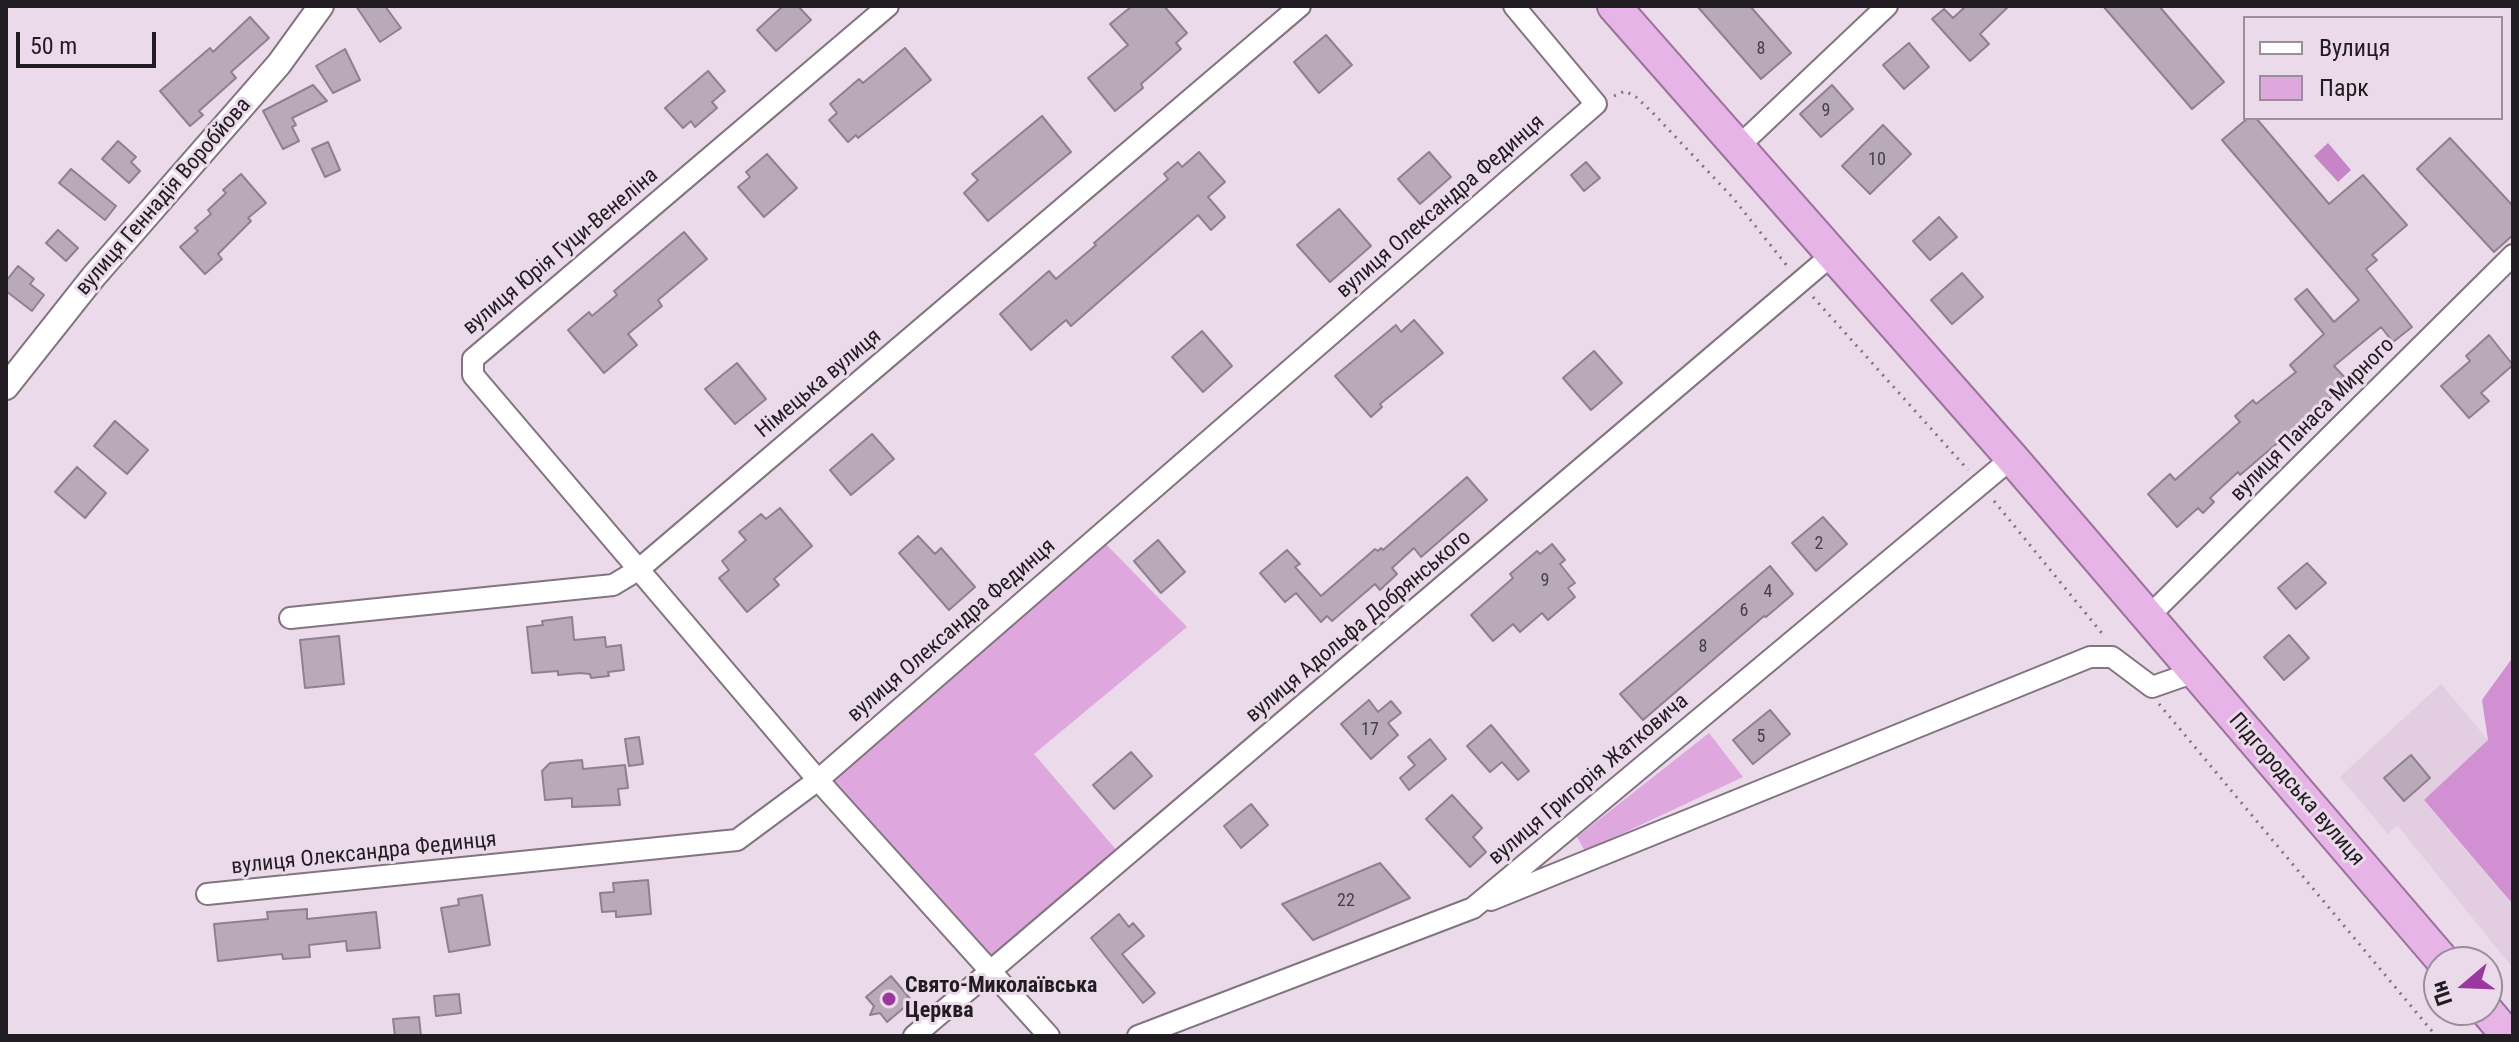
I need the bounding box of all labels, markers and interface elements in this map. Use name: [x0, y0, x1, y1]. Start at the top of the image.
scale bar: [20, 16, 160, 66]
legend: [2243, 16, 2503, 120]
text: 50 m: [30, 32, 77, 60]
text: Вулиця: [2319, 34, 2390, 62]
house number: 8: [1757, 38, 1765, 60]
text: Парк: [2319, 74, 2369, 102]
street label: вулиця Геннадія Воробйова: [71, 93, 257, 301]
house number: 9: [1822, 100, 1830, 122]
street label: вулиця Олександра Фединця: [1332, 110, 1550, 304]
house number: 10: [1868, 149, 1886, 171]
street label: вулиця Юрія Гуци-Венеліна: [458, 163, 664, 341]
street label: Німецька вулиця: [751, 324, 887, 444]
street label: вулиця Панаса Мирного: [2226, 333, 2400, 507]
street label: вулиця Адольфа Добрянського: [1241, 525, 1477, 729]
house number: 2: [1815, 533, 1823, 555]
street label: вулиця Олександра Фединця: [843, 534, 1061, 728]
house number: 9: [1541, 570, 1549, 592]
house number: 4: [1764, 581, 1772, 603]
house number: 6: [1740, 600, 1748, 622]
house number: 8: [1699, 636, 1707, 658]
street label: вулиця Григорія Жатковича: [1484, 689, 1694, 871]
street label: Підгородська вулиця: [2223, 708, 2369, 872]
house number: 17: [1361, 719, 1379, 741]
house number: 5: [1757, 726, 1765, 748]
street label: вулиця Олександра Фединця: [230, 827, 498, 881]
house number: 22: [1337, 890, 1355, 912]
north arrow: [2423, 946, 2503, 1026]
place label: Свято-Миколаївська Церква: [905, 973, 1097, 1024]
text: Пн: [2426, 978, 2458, 1009]
marker: Свято-Миколаївська Церква: [880, 990, 898, 1008]

